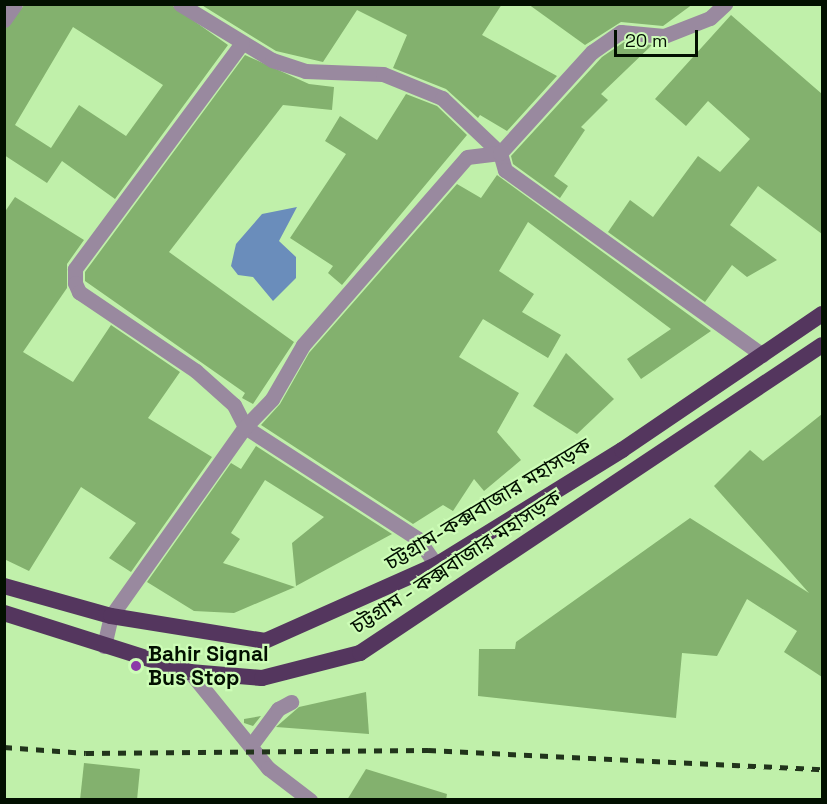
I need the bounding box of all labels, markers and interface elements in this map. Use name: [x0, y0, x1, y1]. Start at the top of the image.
scale bar: [617, 18, 701, 56]
text: 20 m: [625, 29, 668, 52]
street label: চট্টগ্রাম-কক্সবাজার মহাসড়ক: [380, 433, 596, 575]
street label: চট্টগ্রাম - কক্সবাজার মহাসড়ক: [346, 484, 566, 640]
place label: Bahir Signal Bus Stop: [148, 641, 269, 691]
marker: Bahir Signal Bus Stop: [129, 659, 143, 673]

